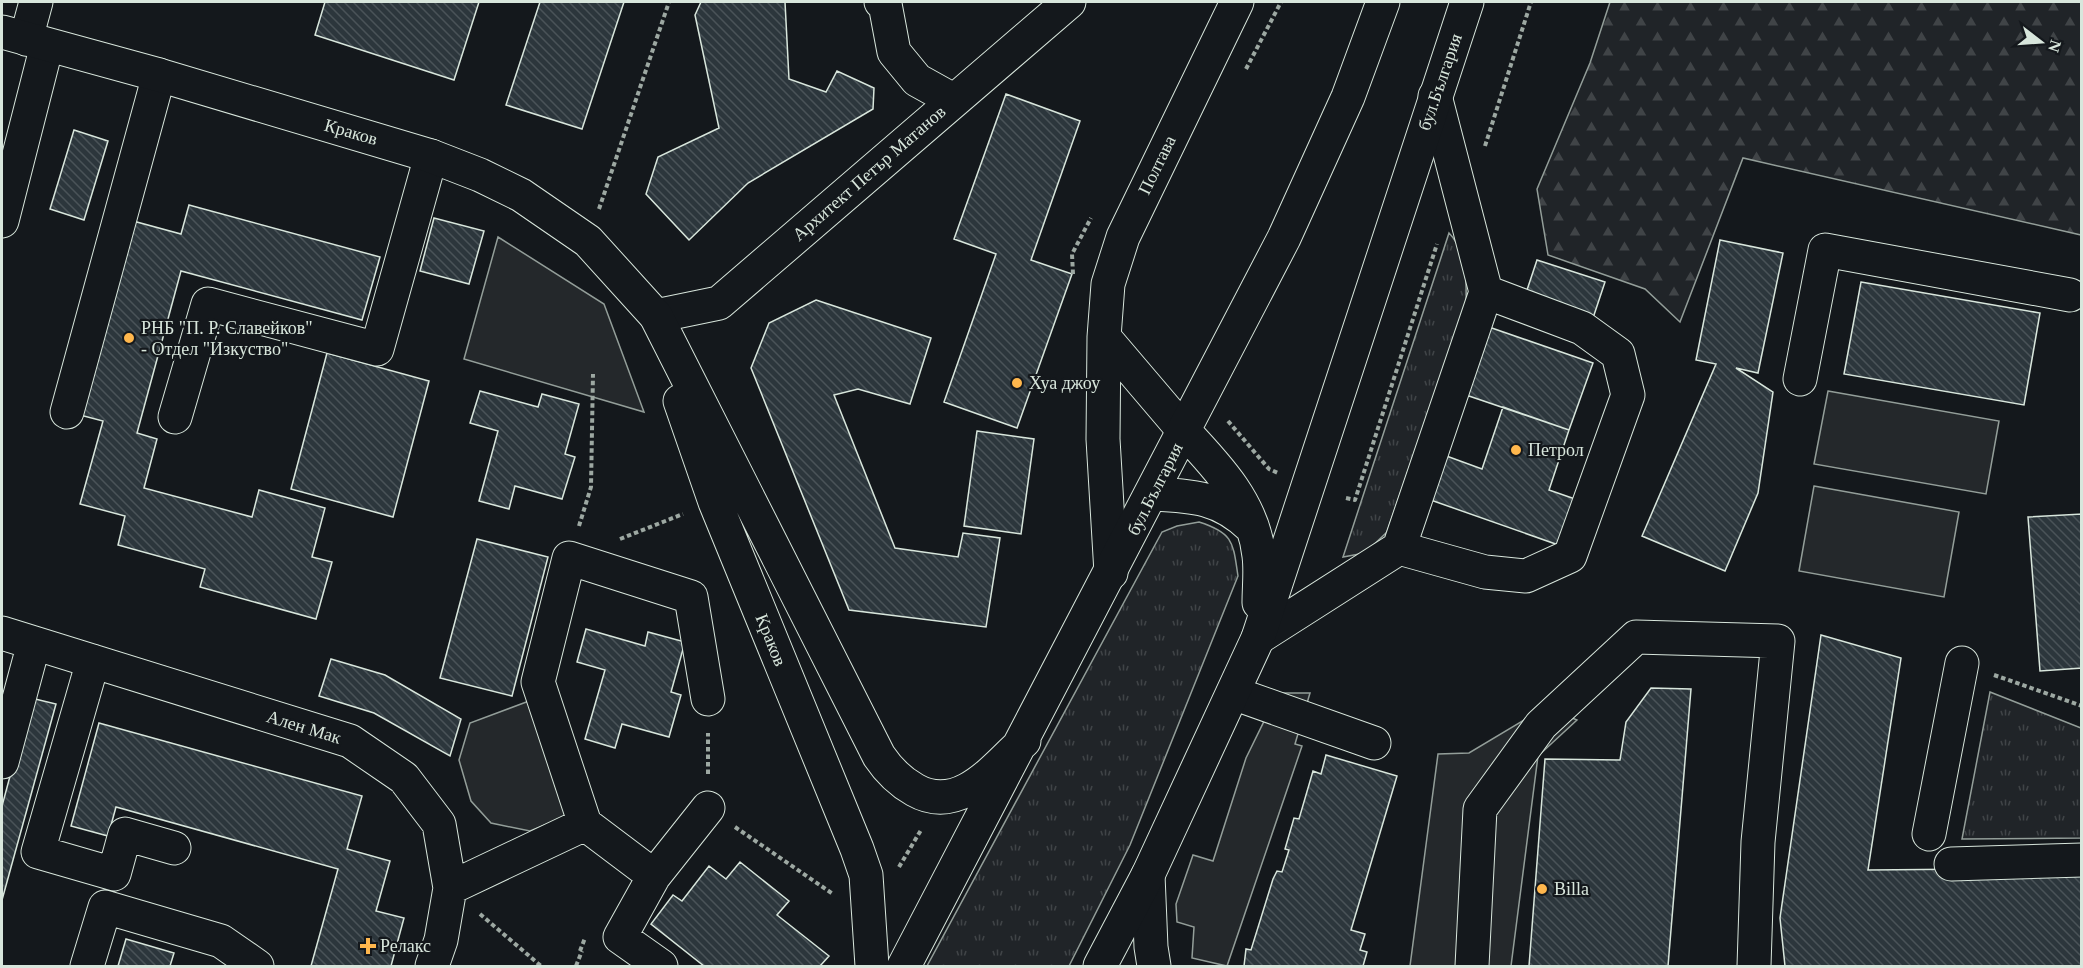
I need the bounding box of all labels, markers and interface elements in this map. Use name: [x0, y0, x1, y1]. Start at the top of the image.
north arrow: [2011, 12, 2071, 72]
street label: бул.България: [1414, 31, 1466, 133]
text: N: [2045, 38, 2065, 55]
street label: Архитект Петър Матанов: [789, 101, 949, 245]
street label: Краков: [322, 115, 380, 149]
street label: Полтава: [1134, 132, 1180, 198]
place label: РНБ "П. Р. Славейков" - Отдел "Изкуство": [141, 318, 313, 359]
marker: РНБ "П. Р. Славейков" - Отдел "Изкуство": [122, 331, 136, 345]
place label: Хуа джоу: [1029, 373, 1100, 393]
marker: Хуа джоу: [1010, 376, 1024, 390]
street label: бул.България: [1123, 439, 1187, 539]
place label: Петрол: [1528, 440, 1584, 460]
marker: Петрол: [1509, 443, 1523, 457]
street label: Краков: [752, 611, 790, 669]
street label: Ален Мак: [264, 706, 344, 748]
place label: Billa: [1554, 879, 1589, 899]
marker: Billa: [1535, 882, 1549, 896]
place label: Релакс: [380, 936, 431, 956]
marker: Релакс: [361, 939, 375, 953]

